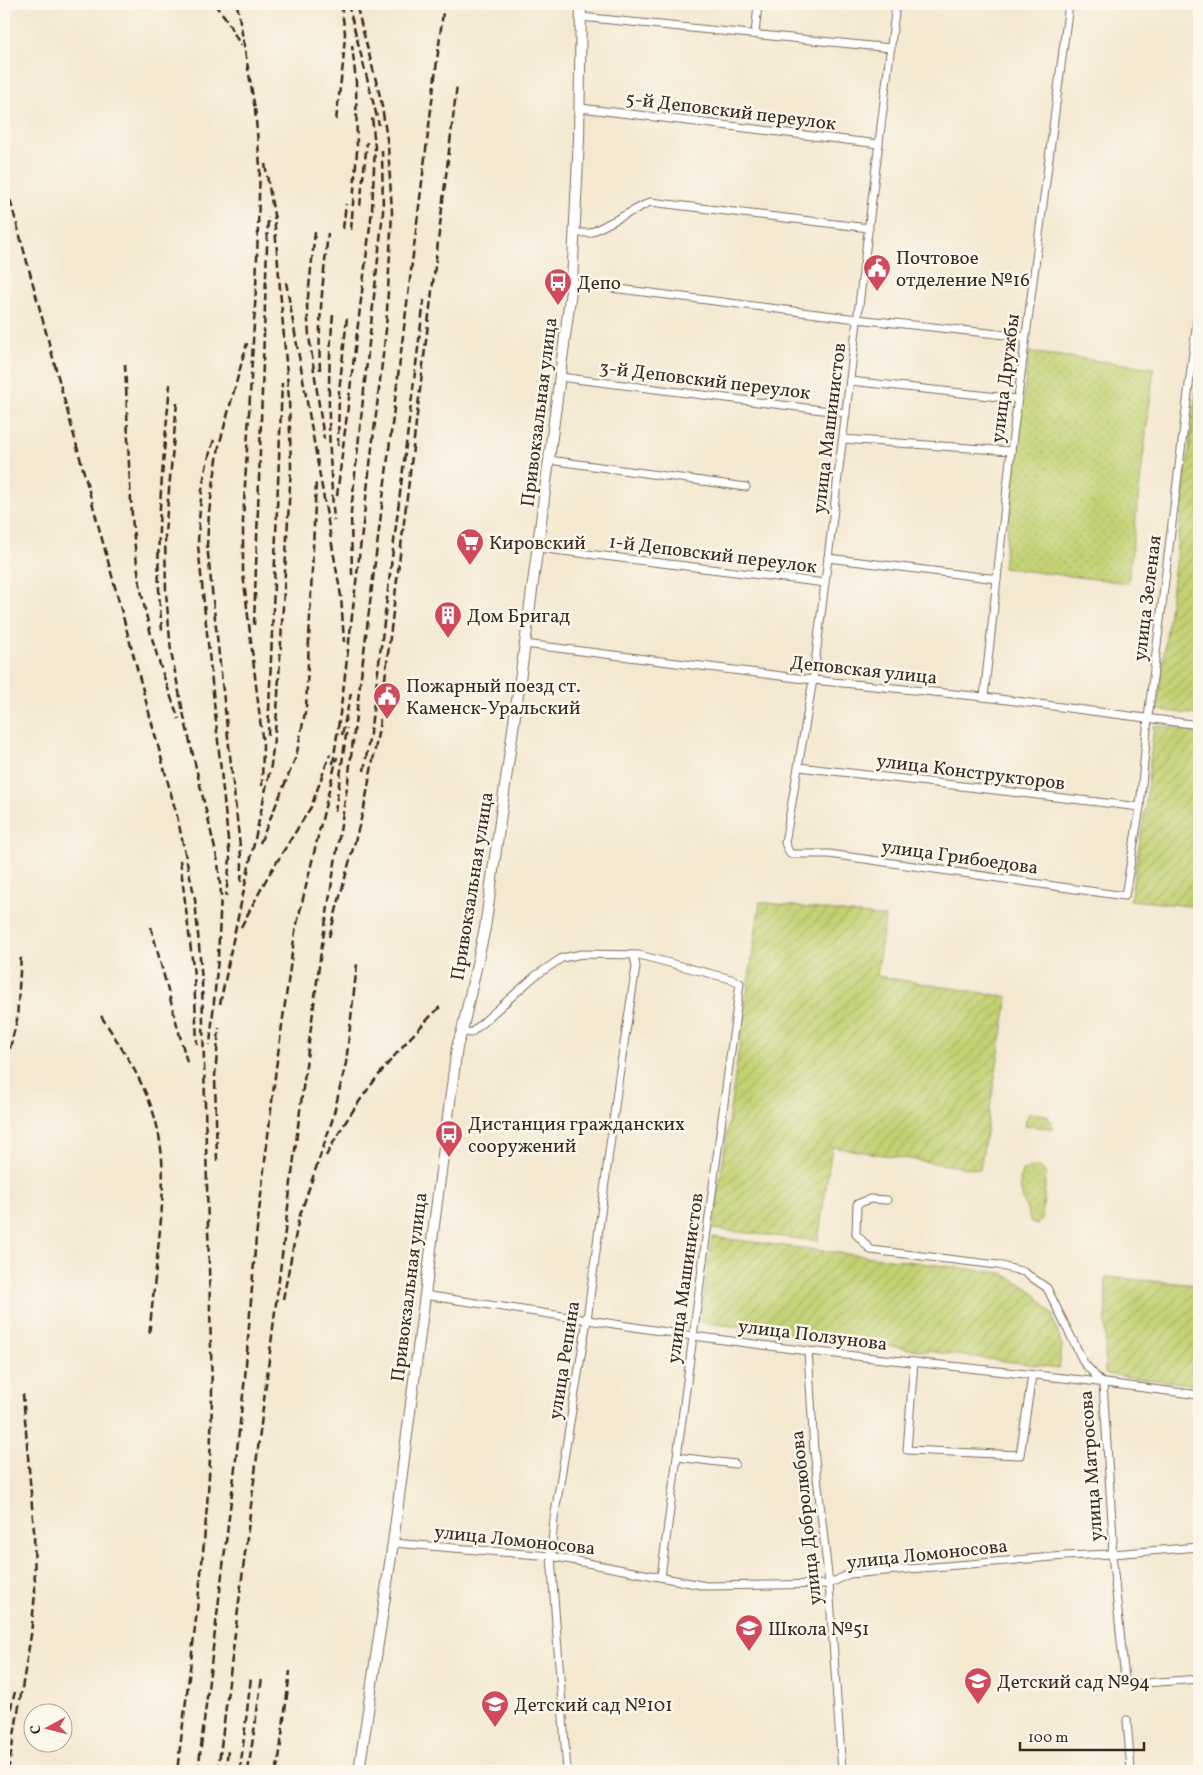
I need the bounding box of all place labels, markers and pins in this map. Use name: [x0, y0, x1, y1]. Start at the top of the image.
place label: Почтовое отделение №16: [896, 246, 1030, 294]
public building icon: Почтовое отделение №16: [862, 253, 892, 292]
bus stop icon: Депо: [543, 267, 573, 306]
place label: Депо: [577, 271, 621, 297]
supermarket icon: Кировский: [455, 527, 485, 566]
place label: Кировский: [489, 531, 586, 557]
building icon: Дом Бригад: [433, 600, 463, 639]
place label: Дом Бригад: [467, 604, 570, 630]
place label: Пожарный поезд ст. Каменск-Уральский: [406, 674, 581, 722]
public building icon: Пожарный поезд ст. Каменск-Уральский: [372, 681, 402, 720]
place label: Дистанция гражданских сооружений: [468, 1112, 685, 1160]
bus stop icon: Дистанция гражданских сооружений: [434, 1119, 464, 1158]
school or university icon: Школа №51: [734, 1613, 764, 1652]
place label: Школа №51: [768, 1617, 869, 1643]
school or university icon: Детский сад №94: [963, 1666, 993, 1705]
place label: Детский сад №94: [997, 1670, 1150, 1696]
school or university icon: Детский сад №101: [480, 1689, 510, 1728]
place label: Детский сад №101: [514, 1693, 673, 1719]

